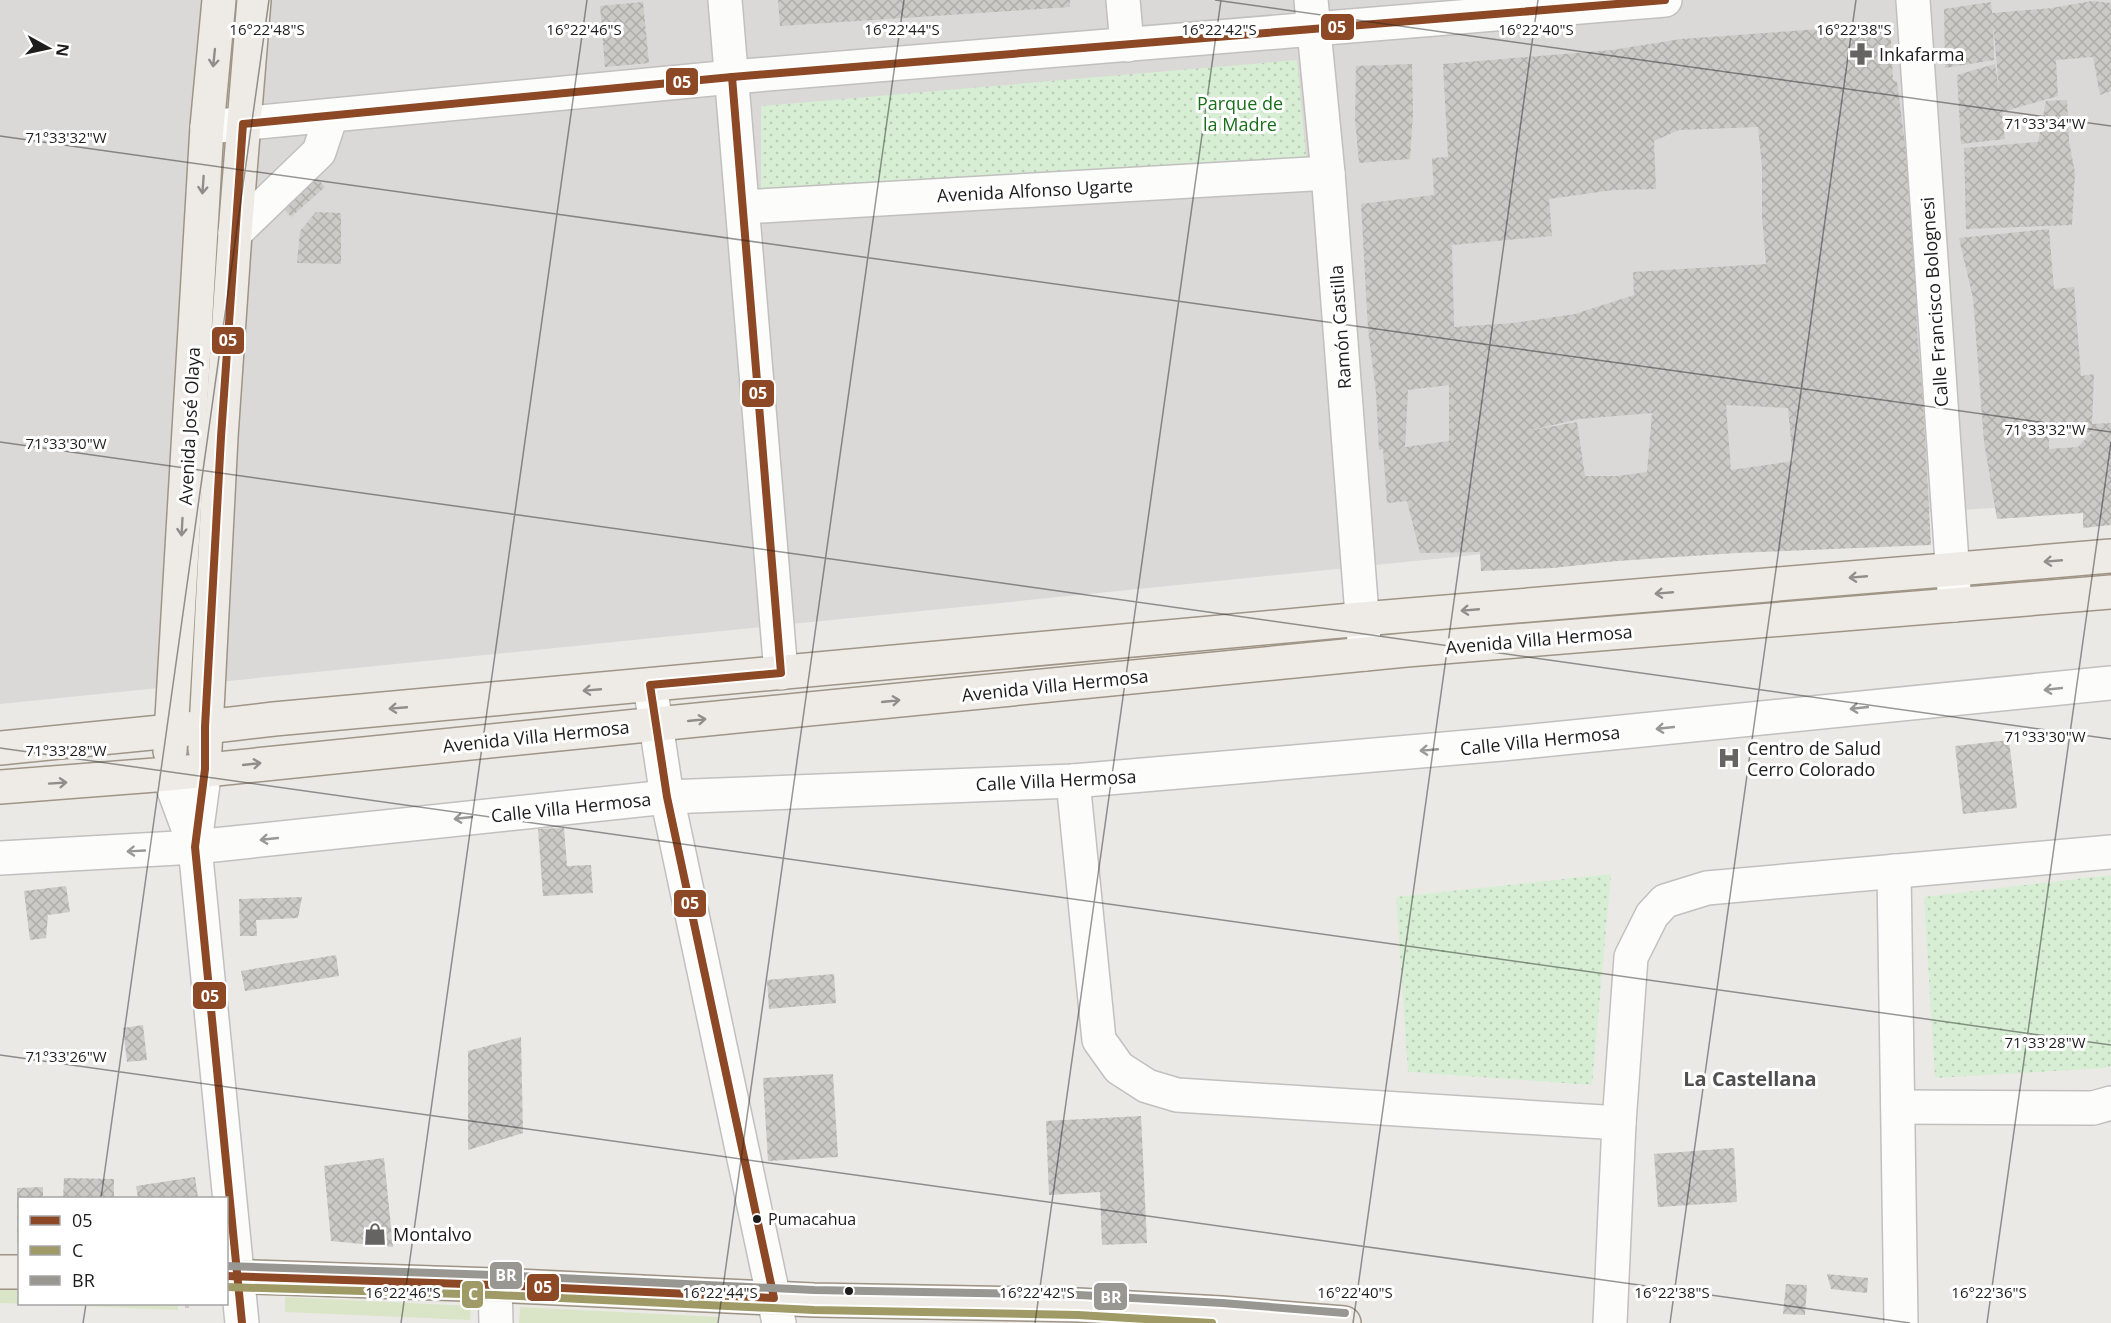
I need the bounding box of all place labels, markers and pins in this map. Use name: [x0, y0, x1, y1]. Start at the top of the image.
pharmacy icon: Inkafarma: [1848, 41, 1874, 67]
place label: Inkafarma: [1879, 42, 1965, 66]
place label: Centro de Salud Cerro Colorado: [1747, 736, 1881, 781]
hospital icon: Centro de Salud Cerro Colorado: [1716, 745, 1742, 771]
place label: Pumacahua: [768, 1208, 856, 1230]
marker: Pumacahua: [751, 1213, 763, 1225]
shop icon: Montalvo: [362, 1221, 388, 1247]
place label: Montalvo: [393, 1222, 472, 1246]
unlabelled marker: [843, 1285, 855, 1297]

